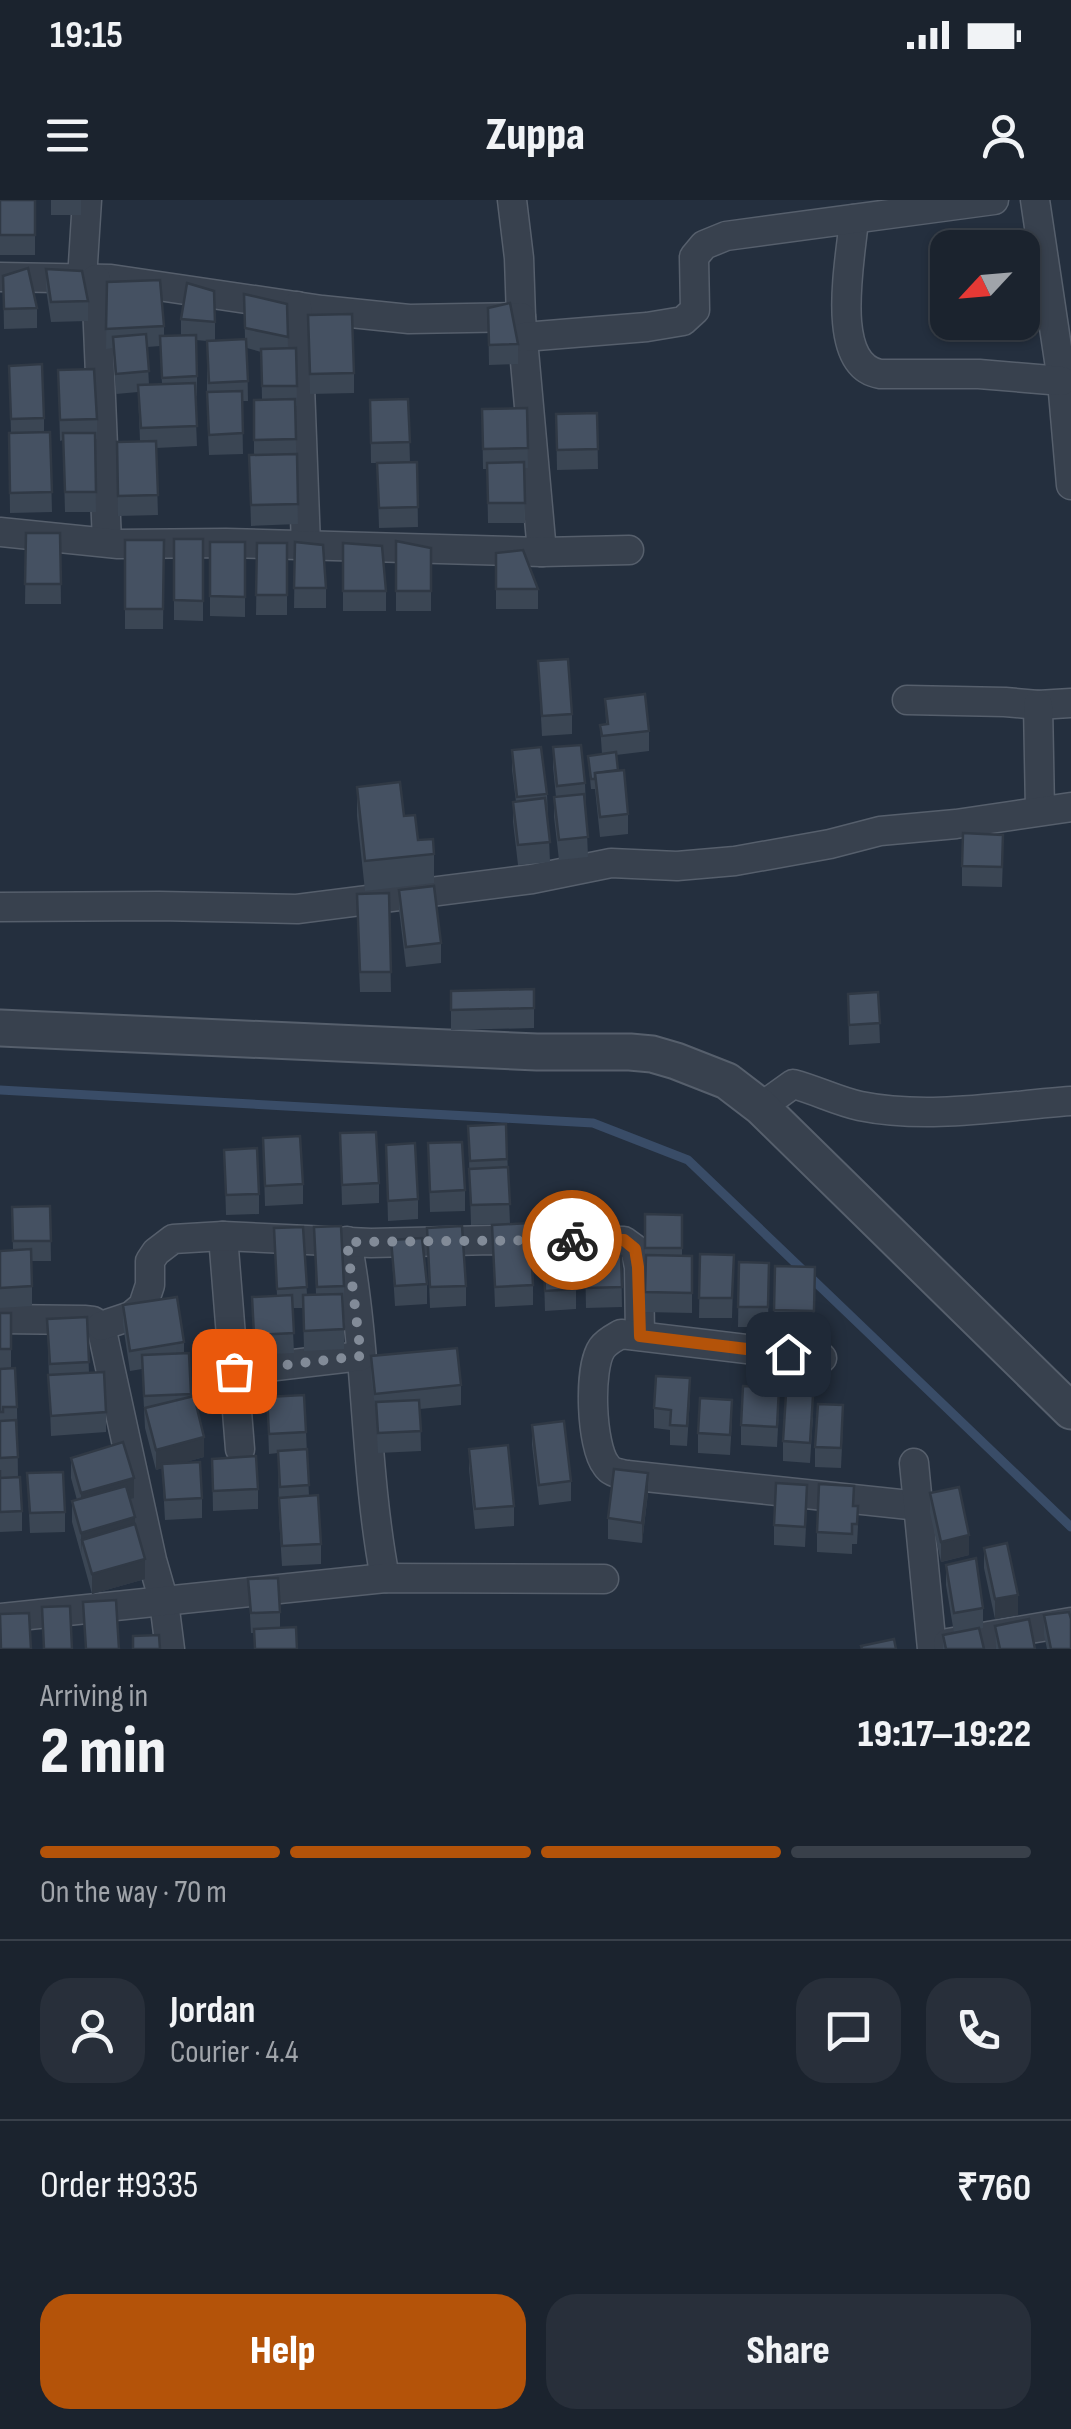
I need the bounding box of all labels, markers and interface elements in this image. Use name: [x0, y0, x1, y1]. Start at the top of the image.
text: 19:15: [50, 13, 123, 58]
icon: menu: [40, 108, 95, 163]
text: Zuppa: [486, 108, 585, 163]
icon: person: [976, 108, 1031, 163]
north arrow: [930, 230, 1040, 340]
map controls: [930, 230, 1040, 340]
courier: [522, 1190, 622, 1290]
icon: bike: [545, 1213, 600, 1268]
pin: [746, 1312, 831, 1397]
icon: home: [761, 1327, 816, 1382]
pin: [192, 1329, 277, 1414]
icon: bag: [207, 1344, 262, 1399]
text: Arriving in: [40, 1677, 148, 1716]
text: 19:17–19:22: [858, 1712, 1031, 1757]
text: 2 min: [40, 1714, 166, 1792]
text: On the way · 70 m: [40, 1873, 227, 1912]
button: person: [40, 1978, 145, 2083]
button: chat: [796, 1978, 901, 2083]
button: phone: [926, 1978, 1031, 2083]
text: Jordan: [170, 1988, 255, 2033]
text: Courier · 4.4: [170, 2033, 298, 2072]
text: Order #9335: [40, 2163, 198, 2208]
text: ₹760: [957, 2166, 1031, 2211]
button: Help: [40, 2294, 526, 2409]
button: Share: [546, 2294, 1031, 2409]

